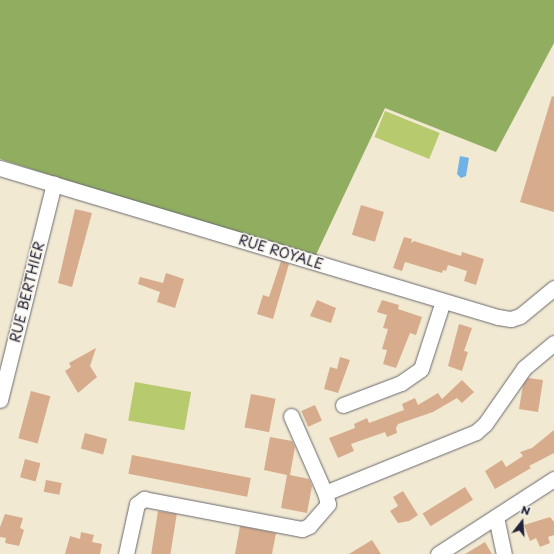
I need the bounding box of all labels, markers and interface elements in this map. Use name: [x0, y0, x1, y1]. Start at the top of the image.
street label: RUE ROYALE: [236, 231, 326, 273]
street label: RUE BERTHIER: [6, 239, 48, 345]
text: N: [519, 501, 532, 519]
north arrow: [502, 502, 542, 542]

